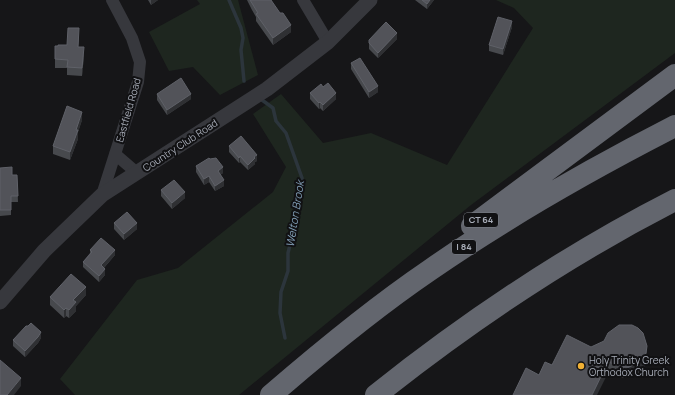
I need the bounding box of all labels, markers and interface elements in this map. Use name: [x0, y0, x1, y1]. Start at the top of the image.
street label: Eastfield Road: [112, 76, 144, 144]
street label: Country Club Road: [140, 115, 220, 175]
water label: Welton Brook: [282, 178, 307, 248]
road number: CT 64: [464, 213, 498, 227]
road number: I 84: [452, 240, 476, 254]
place label: Holy Trinity Greek Orthodox Church: [589, 353, 670, 379]
marker: Holy Trinity Greek Orthodox Church: [576, 361, 586, 371]

